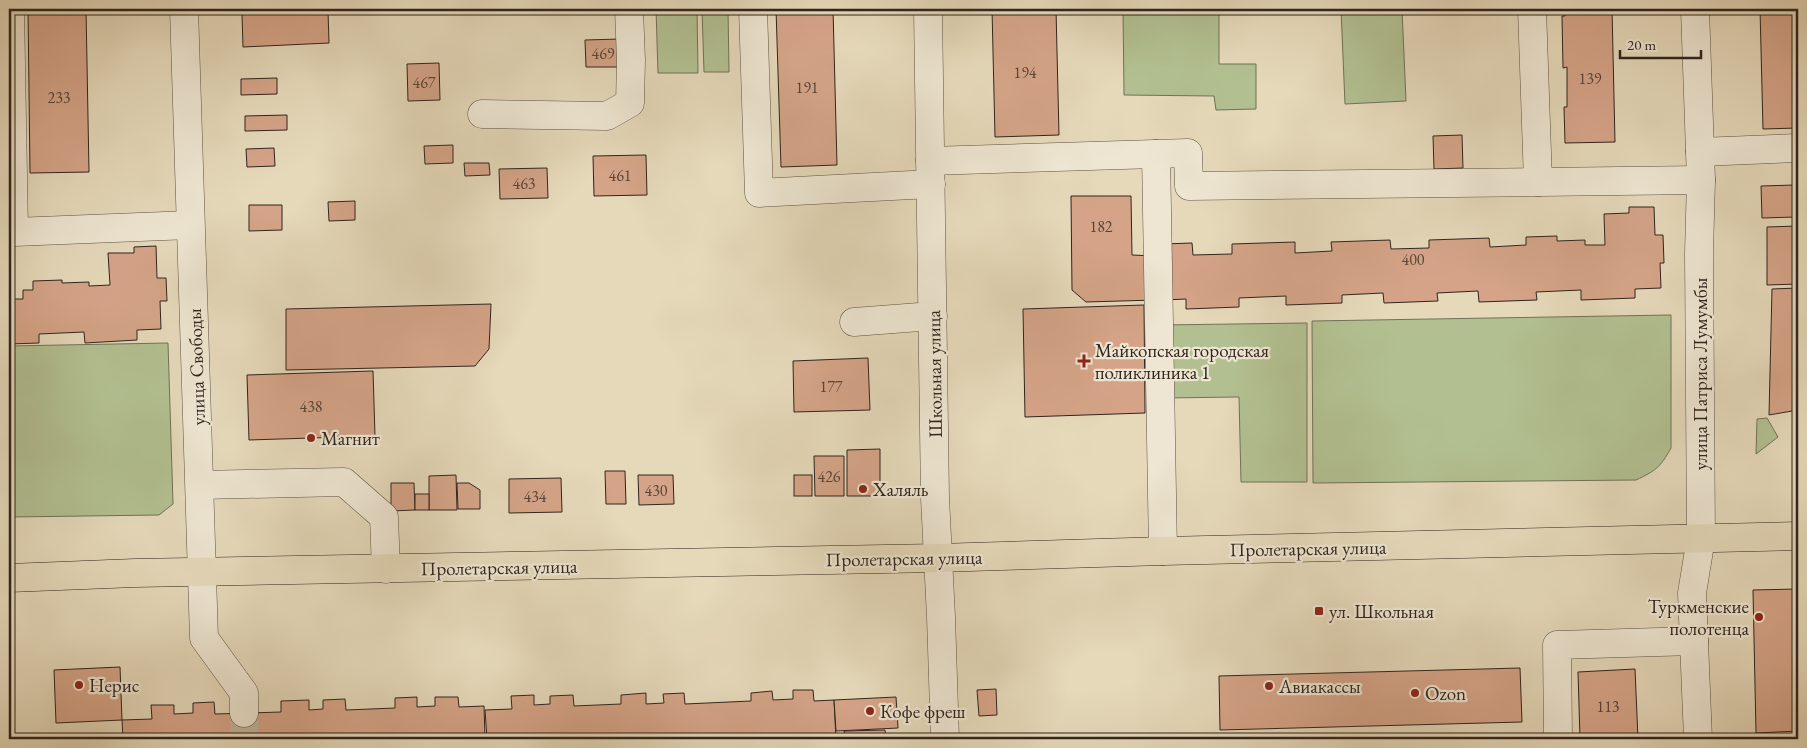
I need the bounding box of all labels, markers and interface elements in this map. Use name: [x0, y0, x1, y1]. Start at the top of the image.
scale bar: [1620, 28, 1701, 60]
text: 20 m: [1627, 35, 1656, 54]
house number: 469: [591, 43, 615, 64]
house number: 194: [1013, 62, 1037, 83]
house number: 139: [1578, 68, 1602, 89]
house number: 467: [412, 72, 436, 93]
house number: 191: [795, 77, 819, 98]
house number: 233: [47, 87, 71, 108]
house number: 461: [608, 165, 632, 186]
house number: 463: [512, 173, 536, 194]
house number: 182: [1089, 216, 1113, 237]
house number: 400: [1401, 249, 1425, 270]
street label: улица Патриса Лумумбы: [1688, 277, 1713, 470]
street label: улица Свободы: [182, 308, 211, 426]
street label: Школьная улица: [921, 309, 948, 438]
place label: Майкопская городская поликлиника 1: [1095, 338, 1270, 385]
marker: Майкопская городская поликлиника 1: [1077, 354, 1091, 368]
house number: 177: [819, 376, 843, 397]
house number: 438: [299, 396, 323, 417]
place label: Магнит: [321, 426, 380, 451]
marker: Магнит: [305, 432, 317, 444]
house number: 426: [817, 466, 841, 487]
place label: Халяль: [872, 477, 929, 502]
house number: 430: [644, 480, 668, 501]
marker: Халяль: [857, 483, 869, 495]
house number: 434: [523, 486, 547, 507]
street label: Пролетарская улица: [1229, 535, 1387, 562]
street label: Пролетарская улица: [825, 545, 983, 572]
street label: Пролетарская улица: [420, 554, 578, 581]
place label: Туркменские полотенца: [1648, 594, 1749, 641]
place label: ул. Школьная: [1329, 599, 1434, 624]
marker: ул. Школьная: [1313, 605, 1325, 617]
marker: Туркменские полотенца: [1753, 611, 1765, 623]
place label: Нерис: [89, 673, 140, 698]
place label: Авиакассы: [1278, 674, 1361, 699]
marker: Нерис: [73, 679, 85, 691]
marker: Авиакассы: [1263, 680, 1275, 692]
place label: Ozon: [1425, 681, 1466, 706]
marker: Ozon: [1409, 687, 1421, 699]
house number: 113: [1596, 696, 1620, 717]
place label: Кофе фреш: [880, 699, 965, 724]
marker: Кофе фреш: [864, 705, 876, 717]

